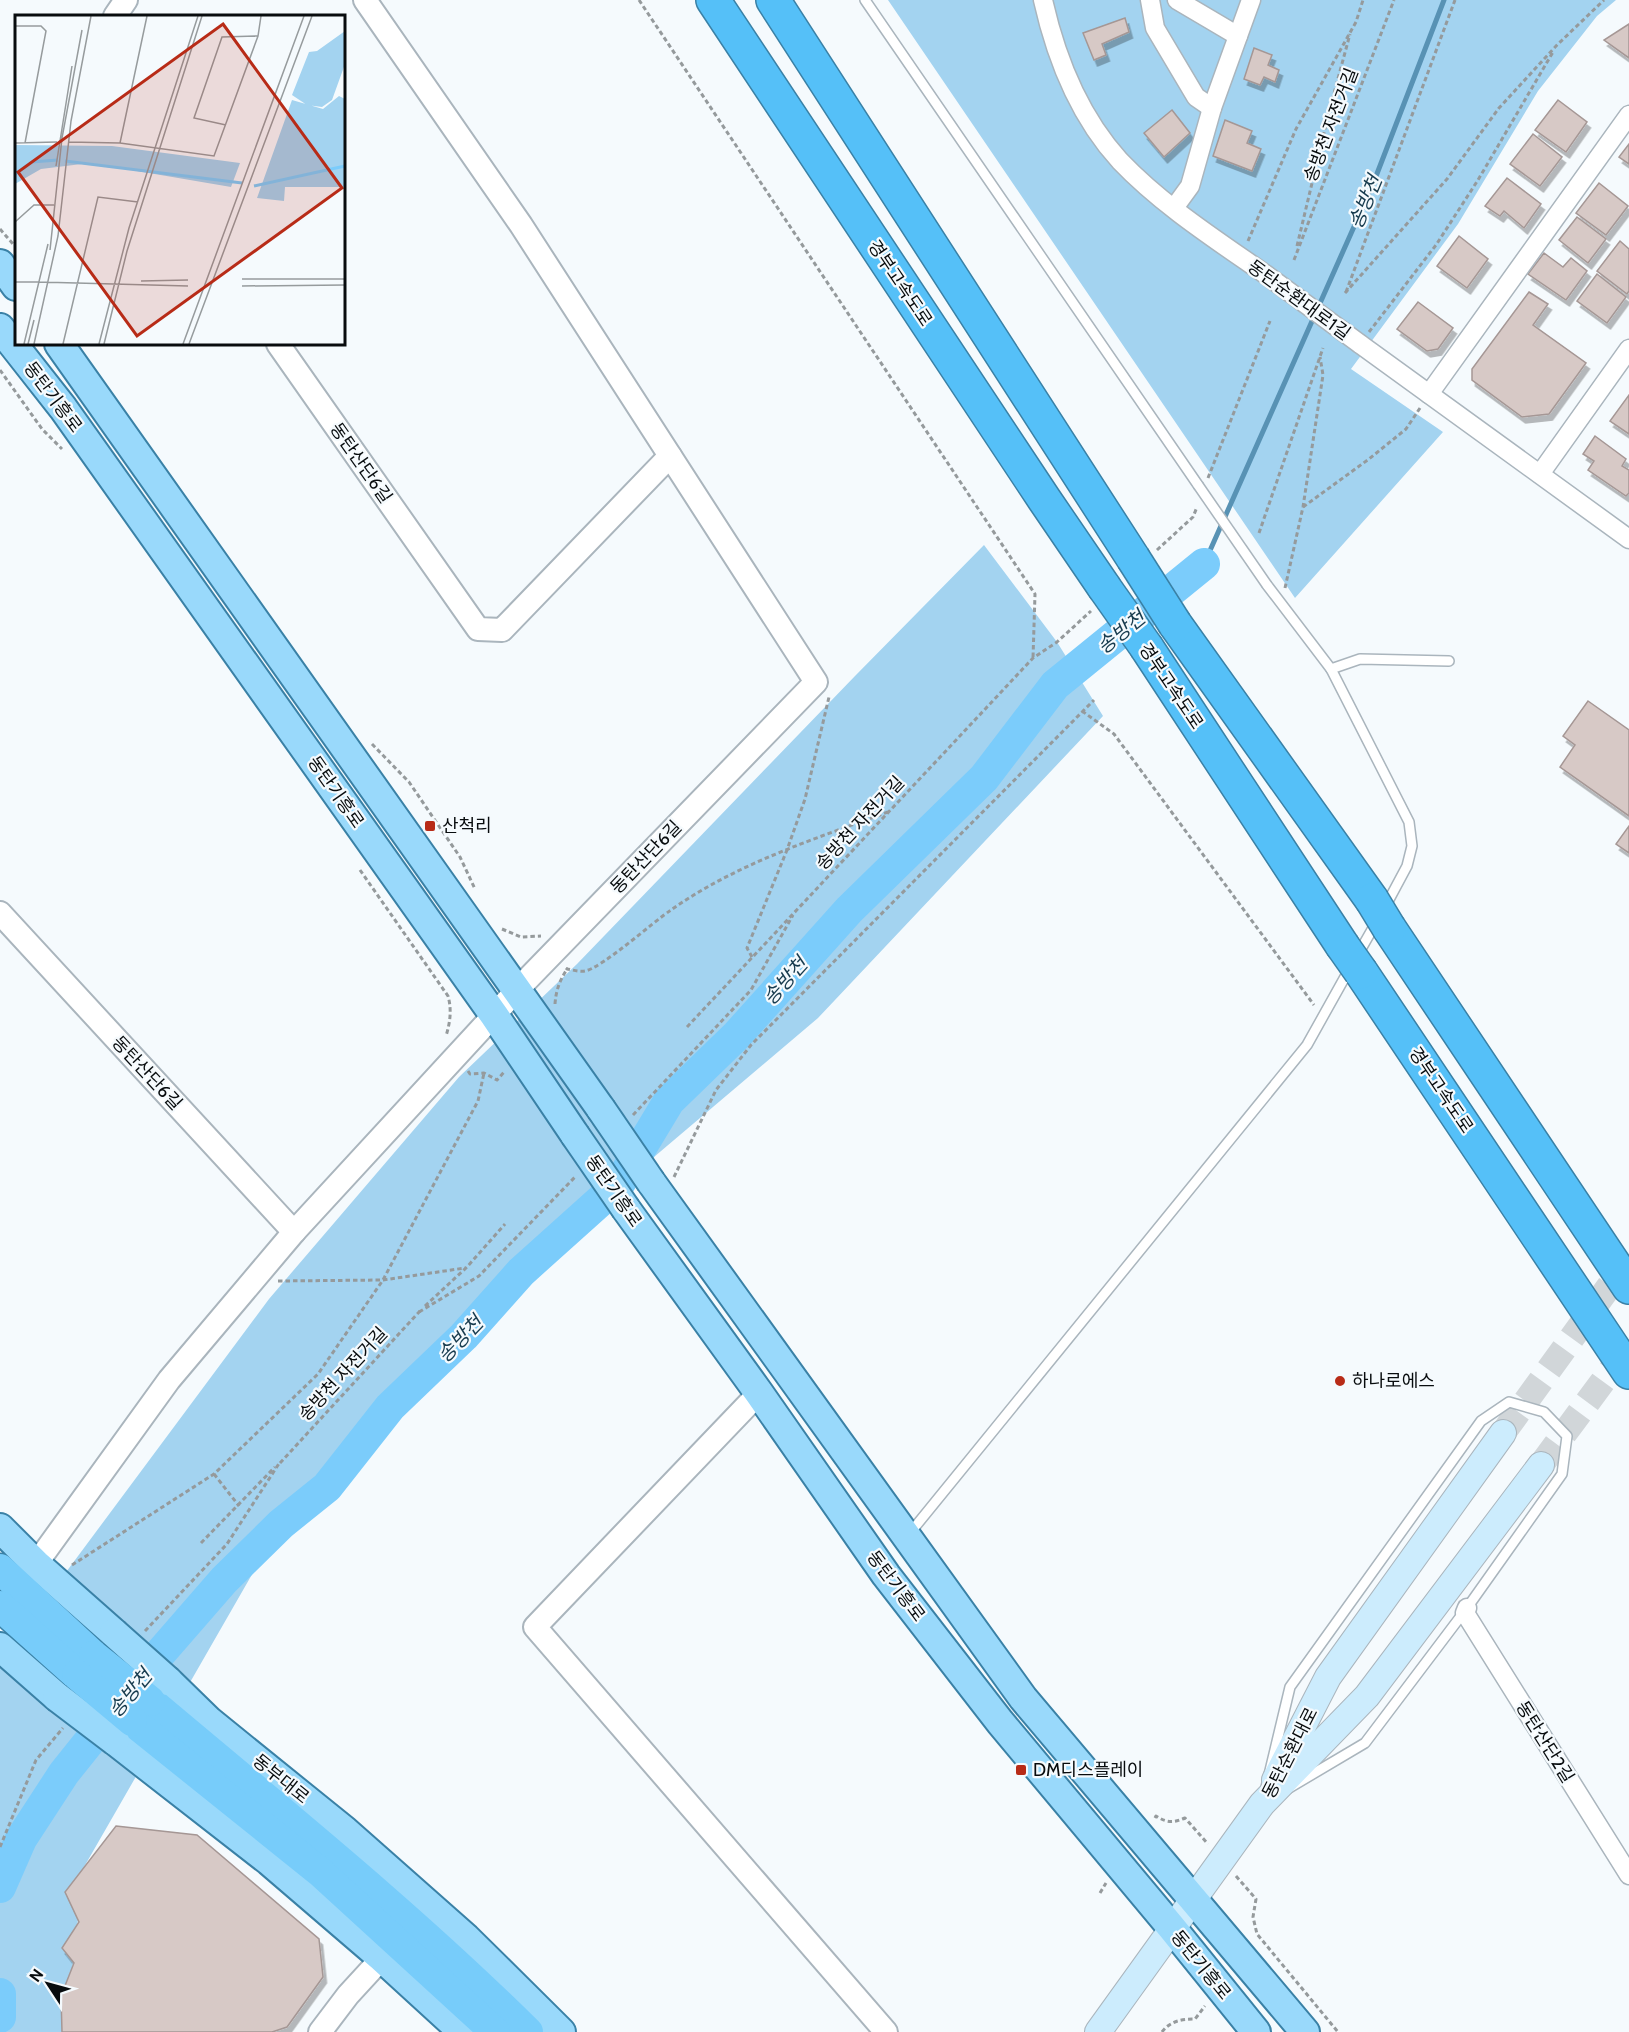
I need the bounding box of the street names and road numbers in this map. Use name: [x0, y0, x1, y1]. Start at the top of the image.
street label: 송방천 자전거길: [1299, 65, 1363, 185]
street label: 경부고속도로: [863, 236, 937, 330]
street label: 동탄순환대로1길: [1243, 255, 1355, 345]
street label: 동탄기흥로: [19, 357, 87, 437]
street label: 동탄산단6길: [325, 419, 397, 507]
street label: 경부고속도로: [1134, 639, 1208, 733]
street label: 동탄기흥로: [303, 752, 369, 832]
street label: 송방천 자전거길: [811, 772, 909, 874]
street label: 동탄산단6길: [606, 816, 686, 898]
street label: 동탄산단6길: [107, 1031, 187, 1115]
street label: 경부고속도로: [1404, 1043, 1478, 1137]
street label: 동탄기흥로: [581, 1151, 647, 1231]
street label: 송방천 자전거길: [294, 1323, 392, 1425]
street label: 동탄기흥로: [862, 1546, 930, 1626]
street label: 동탄산단2길: [1511, 1697, 1579, 1787]
street label: 동탄순환대로: [1258, 1704, 1322, 1802]
street label: 동부대로: [248, 1750, 314, 1808]
street label: 동탄기흥로: [1166, 1926, 1236, 2004]

